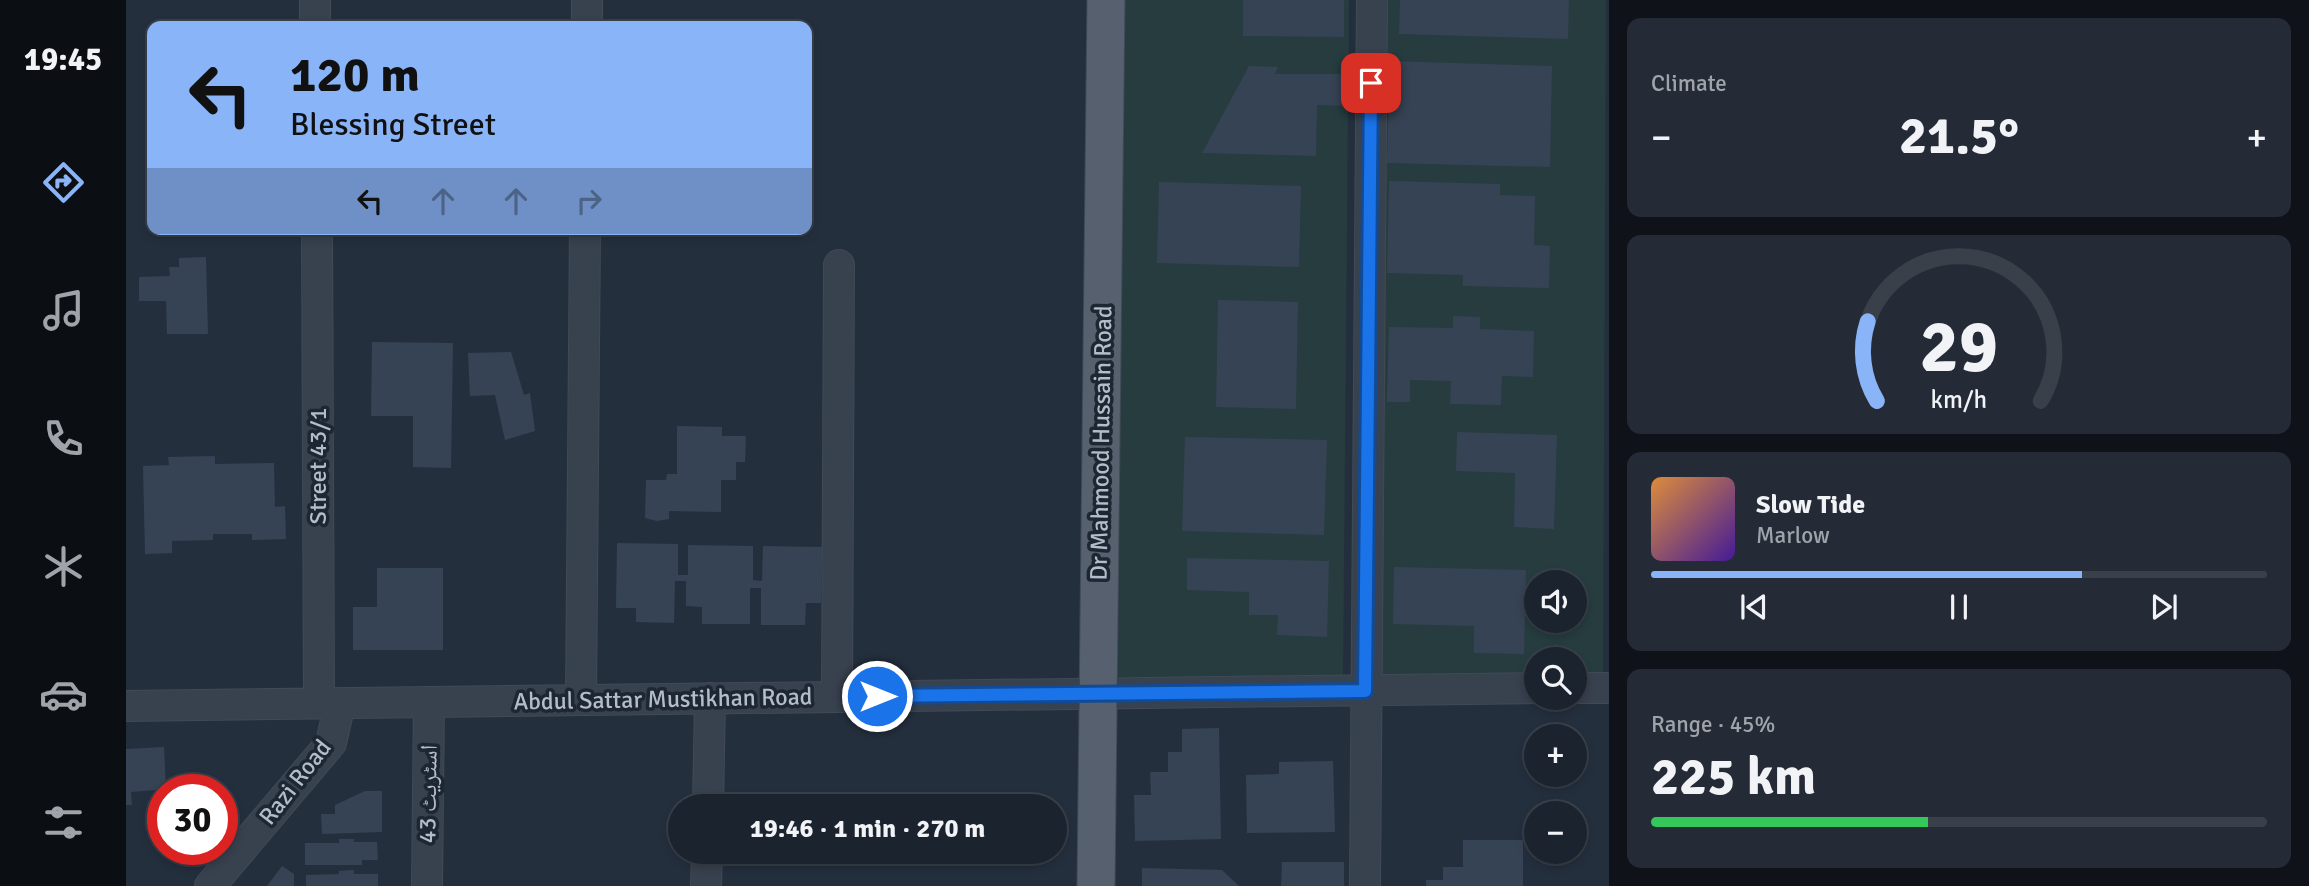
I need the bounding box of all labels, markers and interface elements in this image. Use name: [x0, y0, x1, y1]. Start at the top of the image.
text: 19:45: [24, 40, 102, 79]
text: 120 m: [290, 45, 420, 105]
icon: left: [175, 49, 266, 140]
pin: [1341, 53, 1401, 113]
icon: arrive: [1352, 64, 1390, 102]
text: Climate: [1651, 69, 1727, 98]
text: 21.5°: [1899, 104, 2019, 168]
text: Blessing Street: [290, 105, 496, 144]
text: −: [1651, 114, 1672, 161]
text: +: [2246, 114, 2267, 161]
icon: directions: [39, 158, 88, 207]
icon: left: [351, 182, 389, 220]
icon: ahead: [424, 182, 462, 220]
icon: ahead: [497, 182, 535, 220]
icon: right: [570, 182, 608, 220]
icon: music: [39, 286, 88, 335]
text: 29: [1920, 303, 1998, 392]
street label: Dr Mahmood Hussain Road: [1084, 305, 1118, 581]
text: km/h: [1931, 383, 1987, 414]
street label: Street 43/1: [303, 408, 333, 524]
icon: phone: [39, 414, 88, 463]
text: Slow Tide: [1756, 489, 1865, 521]
text: Marlow: [1756, 521, 1830, 550]
icon: climate: [39, 542, 88, 591]
map controls: [1524, 570, 1587, 864]
button: sound: [1524, 570, 1587, 633]
icon: previous: [1735, 588, 1773, 626]
icon: pause: [1940, 588, 1978, 626]
icon: next: [2145, 588, 2183, 626]
button: search: [1524, 647, 1587, 710]
position arrow: [840, 659, 914, 733]
icon: car: [39, 670, 88, 719]
street label: Abdul Sattar Mustikhan Road: [513, 681, 813, 717]
text: Range · 45%: [1651, 710, 1775, 739]
button: +: [1524, 724, 1587, 787]
street label: Razi Road: [252, 733, 338, 831]
street label: اسٹریٹ 43: [412, 744, 444, 844]
text: 225 km: [1651, 745, 1816, 809]
speed limit sign: 30: [147, 774, 238, 865]
icon: filters: [39, 798, 88, 847]
button: −: [1524, 801, 1587, 864]
text: 19:46 · 1 min · 270 m: [750, 813, 985, 845]

